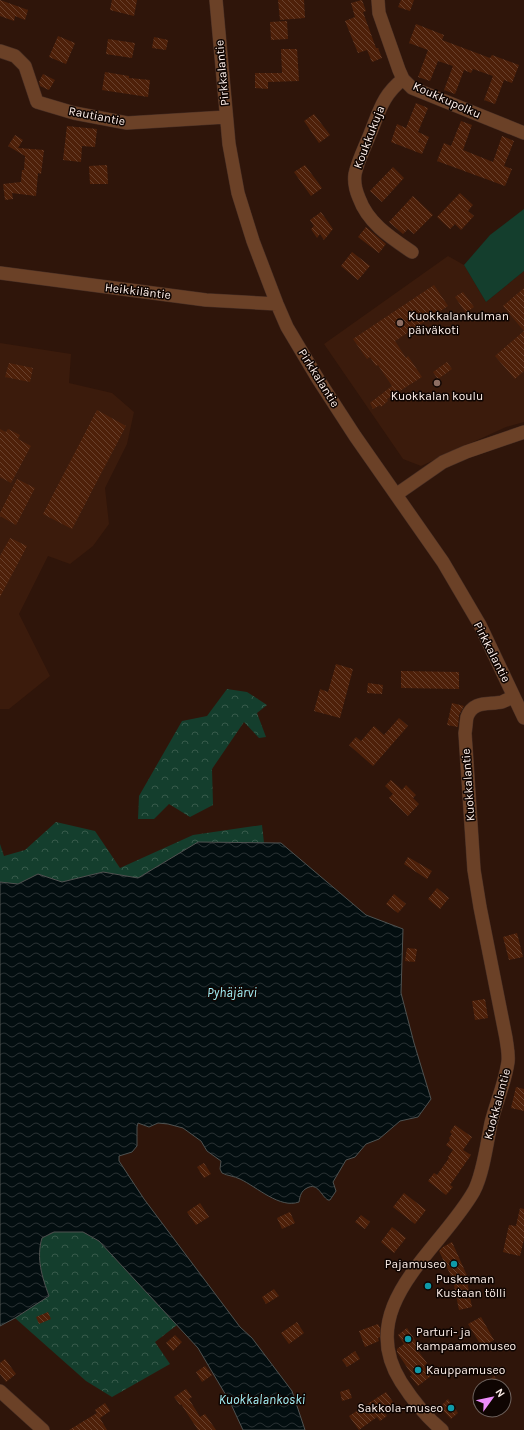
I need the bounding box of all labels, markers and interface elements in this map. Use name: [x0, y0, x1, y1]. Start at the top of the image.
street label: Pirkkalantie: [212, 39, 232, 107]
street label: Koukkupolku: [411, 79, 483, 121]
street label: Rautiantie: [67, 104, 127, 128]
street label: Koukkukuja: [351, 104, 387, 170]
street label: Heikkiläntie: [104, 280, 172, 302]
place label: Kuokkalankulman päiväkoti: [408, 309, 509, 337]
marker: Kuokkalankulman päiväkoti: [395, 318, 405, 328]
street label: Pirkkalantie: [296, 346, 342, 410]
marker: Kuokkalan koulu: [432, 378, 442, 388]
place label: Kuokkalan koulu: [391, 389, 483, 403]
street label: Pirkkalantie: [471, 619, 513, 685]
street label: Kuokkalantie: [458, 748, 478, 822]
water label: Pyhäjärvi: [207, 985, 257, 1000]
street label: Kuokkalantie: [481, 1067, 513, 1141]
place label: Pajamuseo: [385, 1257, 446, 1271]
marker: Pajamuseo: [449, 1259, 459, 1269]
place label: Puskeman Kustaan tölli: [436, 1272, 506, 1300]
marker: Puskeman Kustaan tölli: [423, 1281, 433, 1291]
place label: Parturi- ja kampaamomuseo: [416, 1325, 516, 1353]
marker: Parturi- ja kampaamomuseo: [403, 1334, 413, 1344]
place label: Kauppamuseo: [426, 1363, 505, 1377]
marker: Kauppamuseo: [413, 1365, 423, 1375]
north arrow: [472, 1378, 512, 1418]
text: N: [492, 1386, 508, 1400]
water label: Kuokkalankoski: [219, 1392, 306, 1407]
place label: Sakkola-museo: [357, 1401, 443, 1415]
marker: Sakkola-museo: [446, 1403, 456, 1413]

